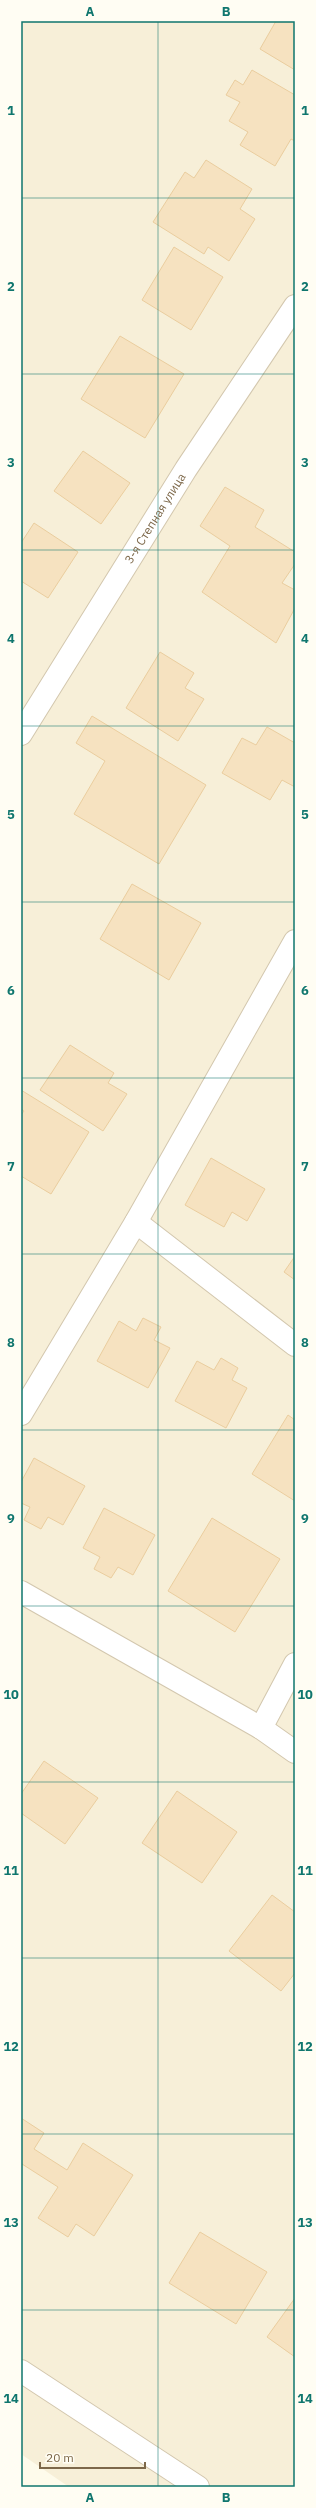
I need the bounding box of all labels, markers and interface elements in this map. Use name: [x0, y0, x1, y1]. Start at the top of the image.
text: A: [86, 3, 95, 20]
text: B: [222, 3, 231, 20]
text: 1: [7, 102, 15, 119]
text: 1: [301, 102, 309, 119]
text: 2: [7, 278, 15, 295]
text: 2: [301, 278, 309, 295]
text: 3: [7, 454, 15, 471]
text: 3: [301, 454, 309, 471]
street label: 3-я Степная улица: [121, 470, 189, 566]
text: 4: [7, 630, 15, 647]
text: 4: [301, 630, 309, 647]
text: 5: [7, 806, 15, 823]
text: 5: [301, 806, 309, 823]
text: 6: [7, 982, 15, 999]
text: 6: [301, 982, 309, 999]
text: 7: [7, 1158, 15, 1175]
text: 7: [301, 1158, 309, 1175]
text: 8: [7, 1334, 15, 1351]
text: 8: [301, 1334, 309, 1351]
text: 9: [7, 1510, 15, 1527]
text: 9: [301, 1510, 309, 1527]
text: 10: [3, 1686, 19, 1703]
text: 10: [297, 1686, 313, 1703]
text: 11: [3, 1862, 19, 1879]
text: 11: [297, 1862, 313, 1879]
text: 12: [3, 2038, 19, 2055]
text: 12: [297, 2038, 313, 2055]
text: 13: [3, 2214, 19, 2231]
text: 13: [297, 2214, 313, 2231]
text: 14: [3, 2390, 19, 2407]
text: 14: [297, 2390, 313, 2407]
scale bar: [40, 2444, 145, 2470]
text: 20 m: [46, 2450, 74, 2465]
text: A: [86, 2489, 95, 2506]
text: B: [222, 2489, 231, 2506]

